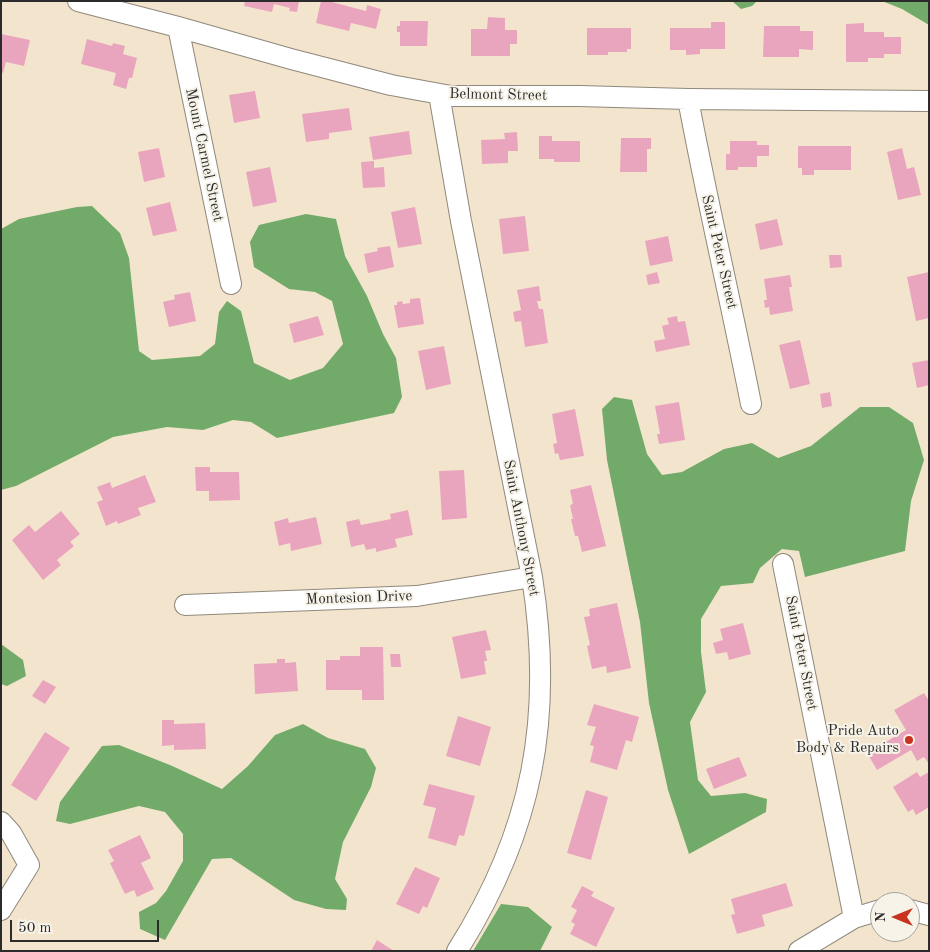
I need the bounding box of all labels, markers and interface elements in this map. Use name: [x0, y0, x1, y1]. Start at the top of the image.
street label: Belmont Street: [449, 85, 547, 105]
street label: Mount Carmel Street: [181, 87, 227, 223]
street label: Saint Peter Street: [697, 193, 741, 311]
street label: Saint Anthony Street: [499, 458, 543, 598]
street label: Montesion Drive: [305, 587, 413, 609]
street label: Saint Peter Street: [781, 594, 821, 712]
place label: Pride Auto Body & Repairs: [796, 722, 899, 757]
marker: Pride Auto Body & Repairs: [903, 734, 915, 746]
north arrow: [870, 892, 920, 942]
scale bar: [12, 910, 161, 942]
text: N: [874, 912, 888, 922]
text: 50 m: [18, 921, 52, 936]

